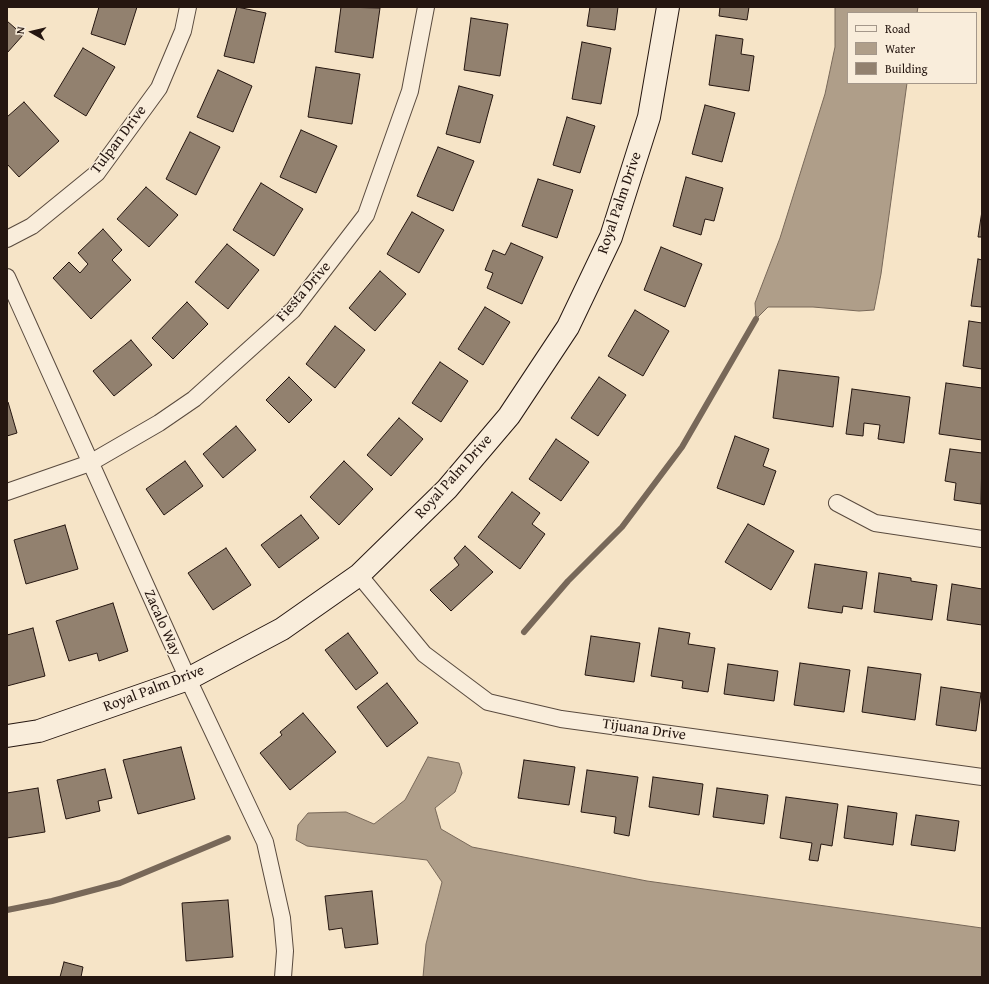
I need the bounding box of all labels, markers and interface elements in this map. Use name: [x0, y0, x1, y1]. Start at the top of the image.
north arrow: [12, 12, 52, 52]
legend: [847, 12, 977, 84]
text: Road: [885, 20, 910, 37]
text: N: [12, 26, 29, 35]
text: Water: [885, 40, 915, 57]
text: Building: [885, 60, 928, 77]
street label: Tulpan Drive: [87, 102, 151, 178]
street label: Royal Palm Drive: [594, 150, 646, 256]
street label: Fiesta Drive: [273, 258, 335, 326]
street label: Royal Palm Drive: [412, 431, 496, 523]
street label: Zacalo Way: [139, 587, 185, 659]
street label: Royal Palm Drive: [101, 661, 207, 717]
street label: Tijuana Drive: [601, 715, 687, 745]

